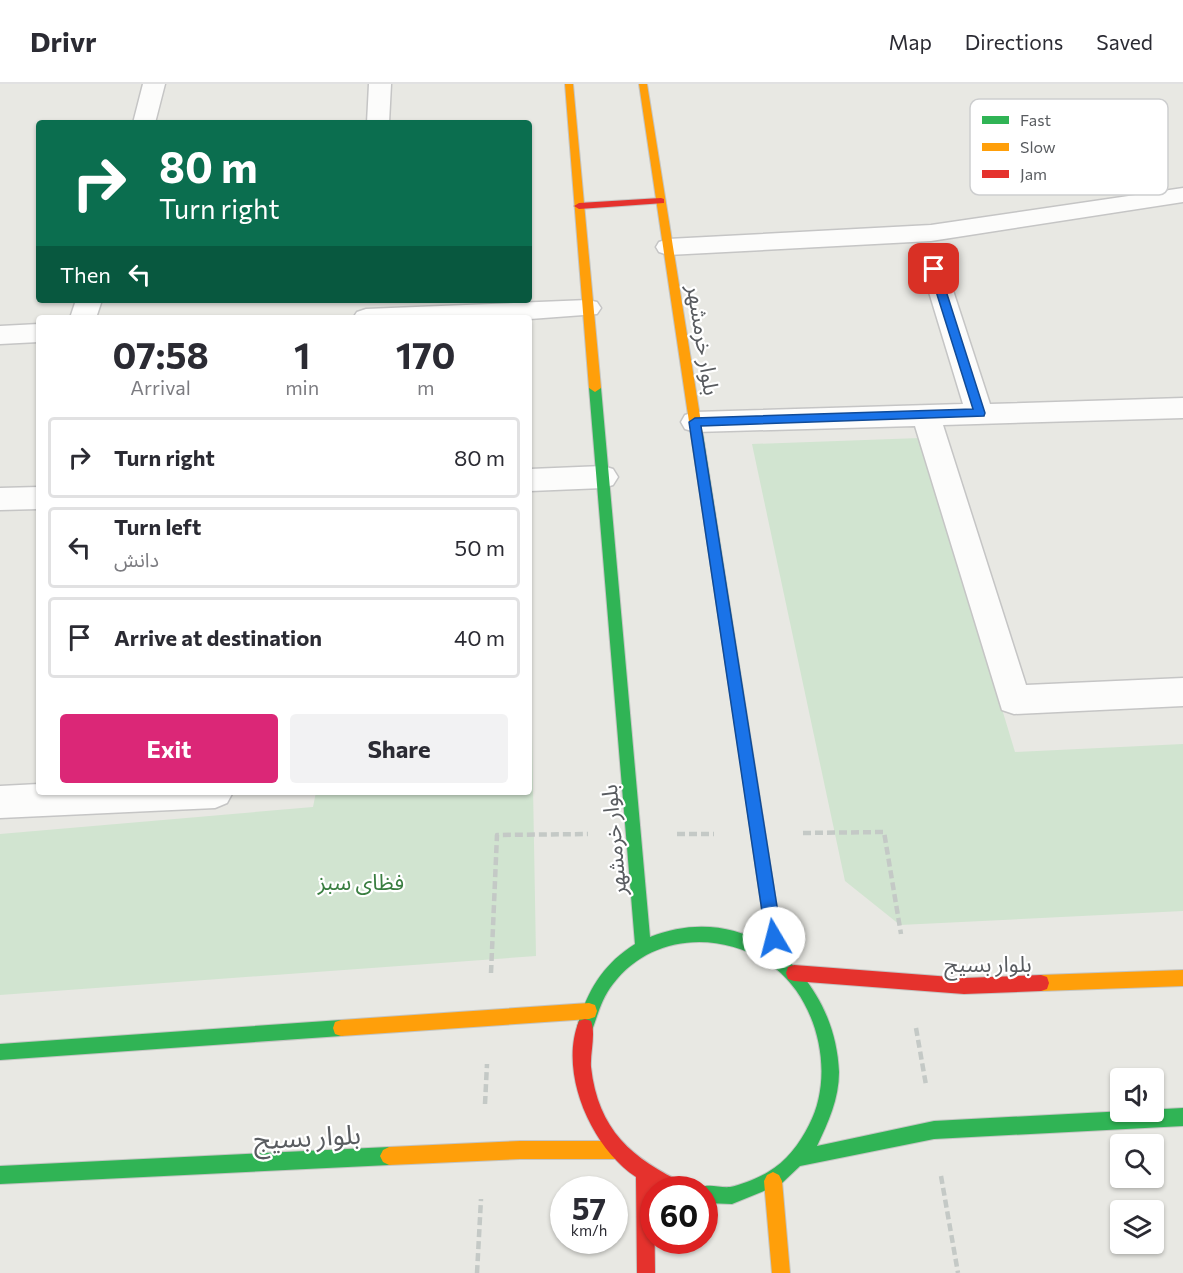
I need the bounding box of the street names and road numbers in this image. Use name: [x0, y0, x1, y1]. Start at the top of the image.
street label: بلوار خرمشهر: [681, 282, 726, 397]
street label: بلوار خرمشهر: [595, 783, 632, 898]
street label: بلوار بسیج: [944, 950, 1032, 981]
street label: بلوار بسیج: [252, 1117, 362, 1160]

